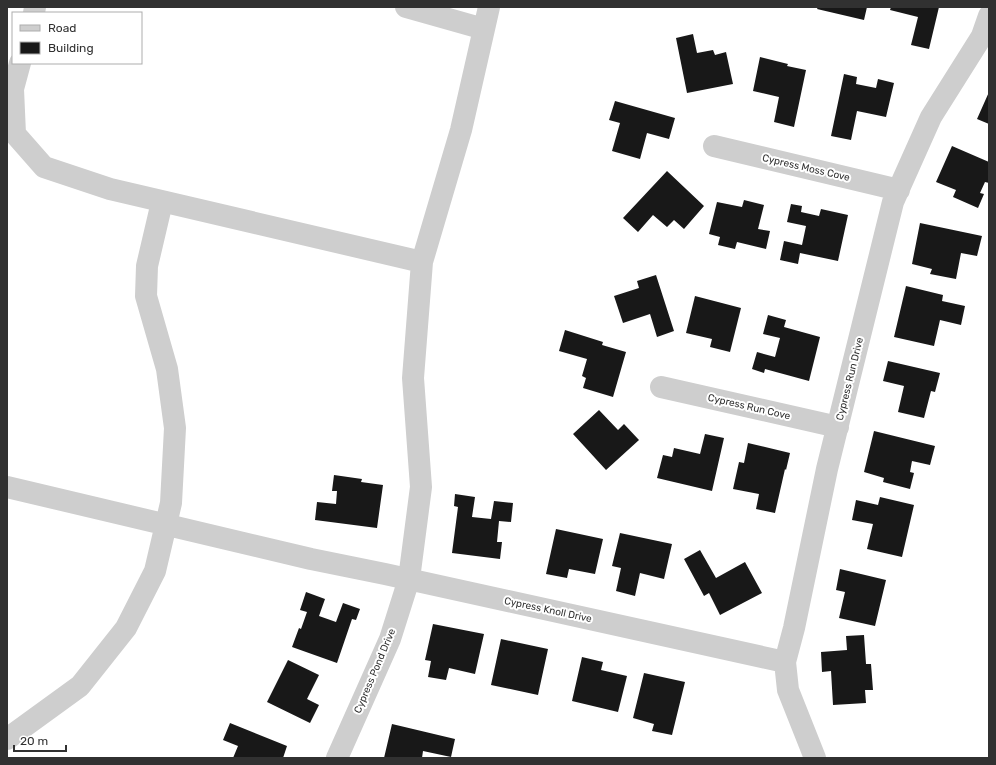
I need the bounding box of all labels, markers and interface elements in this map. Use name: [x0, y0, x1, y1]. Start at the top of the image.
legend: [12, 12, 142, 64]
text: Road: [48, 21, 76, 35]
text: Building: [48, 41, 94, 55]
street label: Cypress Moss Cove: [761, 152, 851, 184]
street label: Cypress Run Drive: [834, 336, 866, 422]
street label: Cypress Run Cove: [707, 392, 792, 422]
street label: Cypress Knoll Drive: [503, 595, 593, 625]
street label: Cypress Pond Drive: [352, 627, 398, 715]
scale bar: [14, 727, 66, 753]
text: 20 m: [20, 734, 48, 748]

